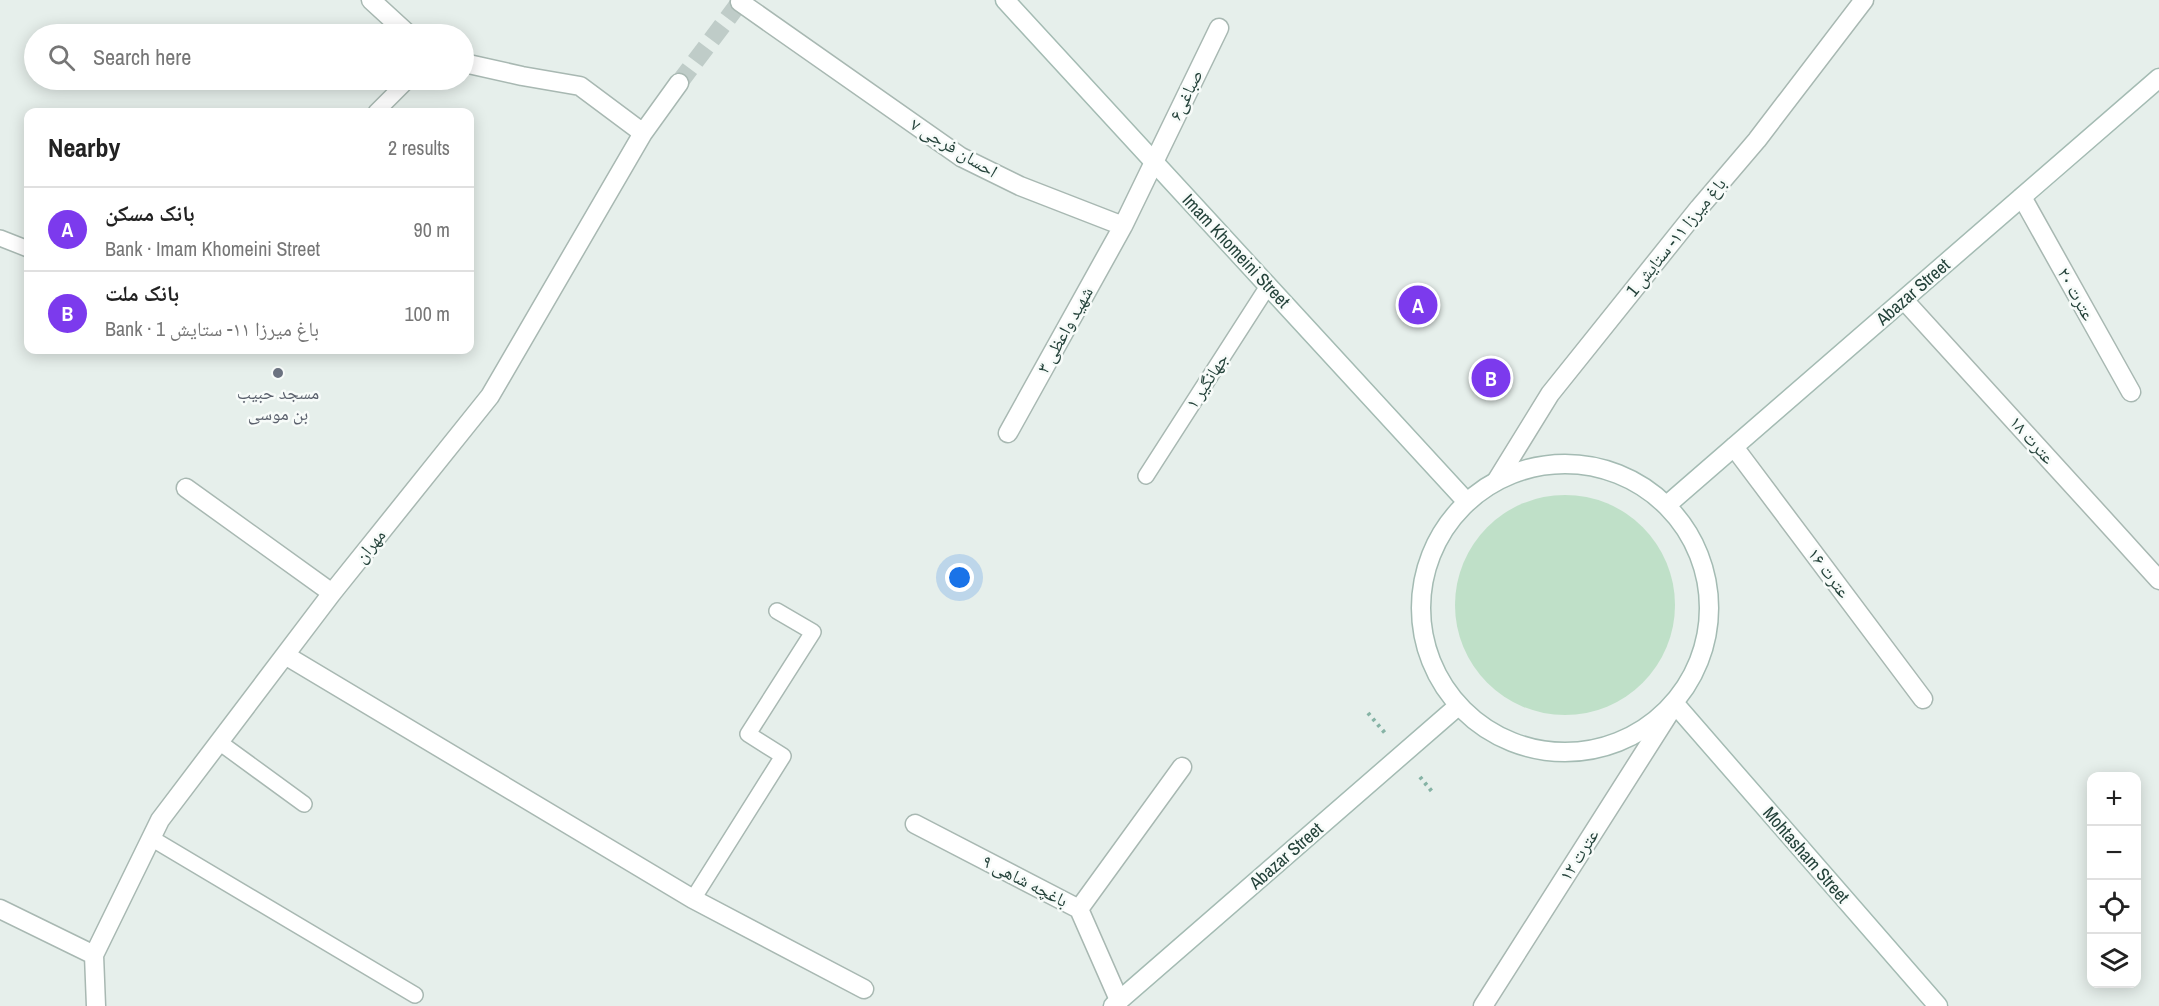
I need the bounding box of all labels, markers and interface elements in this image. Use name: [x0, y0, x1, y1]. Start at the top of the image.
search box: [24, 24, 474, 90]
icon: search: [45, 41, 78, 74]
text: Search here: [93, 42, 191, 72]
street label: صباغی۶: [1163, 65, 1209, 124]
street label: احسان فرجی ۷: [906, 112, 1003, 183]
text: Nearby: [48, 130, 120, 165]
text: 2 results: [388, 134, 450, 161]
street label: باغ میرزا ۱۱- ستایش 1: [1620, 172, 1732, 302]
street label: Imam Khomeini Street: [1177, 188, 1296, 313]
text: بانک مسکن: [105, 198, 195, 228]
text: A: [62, 216, 73, 243]
text: 90 m: [414, 216, 450, 243]
text: Bank · Imam Khomeini Street: [105, 235, 320, 262]
street label: Abazar Street: [1870, 253, 1955, 331]
street label: عترت ۲۰: [2052, 263, 2101, 325]
text: بانک ملت: [105, 278, 179, 308]
street label: شهید واعظی ۳: [1030, 282, 1099, 378]
pin: A: [1398, 282, 1438, 328]
text: B: [62, 300, 73, 327]
text: 100 m: [404, 300, 450, 327]
text: Bank · باغ میرزا ۱۱- ستایش 1: [105, 315, 319, 342]
street label: جهانگیر ۱: [1179, 348, 1234, 414]
pin: B: [1472, 356, 1510, 400]
marker: مسجد حبیب بن موسی: [271, 366, 285, 380]
place label: مسجد حبیب بن موسی: [237, 380, 319, 426]
street label: عترت ۱۸: [2004, 410, 2061, 469]
street label: مهران: [348, 523, 391, 568]
street label: عترت ۱۶: [1802, 542, 1857, 603]
your location: [945, 563, 974, 592]
map controls: [2087, 772, 2141, 988]
button: +: [2087, 772, 2141, 826]
street label: Mohtasham Street: [1757, 801, 1855, 908]
street label: Abazar Street: [1243, 817, 1328, 895]
street label: عترت ۱۲: [1553, 824, 1604, 886]
button: −: [2087, 826, 2141, 880]
street label: باغچه شاهی ۹: [978, 848, 1072, 913]
button: locate: [2087, 880, 2141, 934]
button: layers: [2087, 934, 2141, 988]

